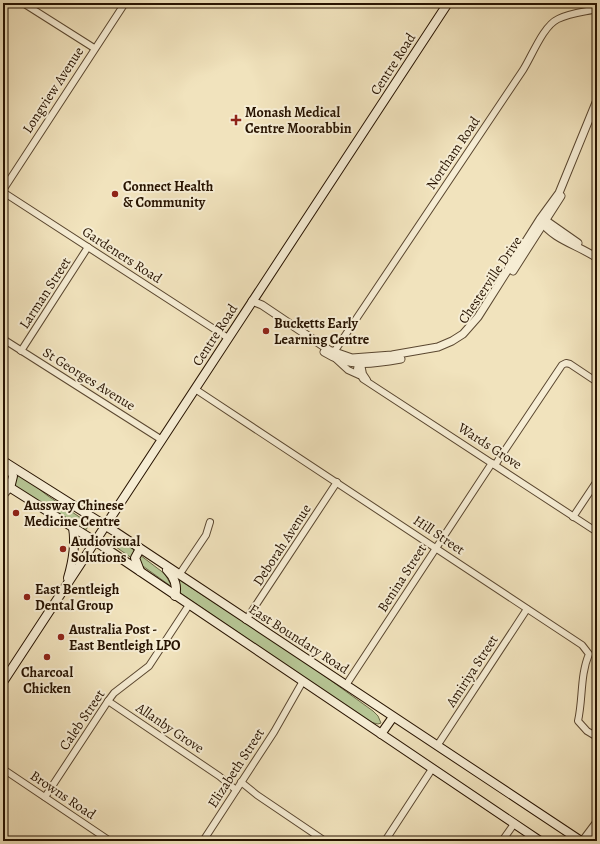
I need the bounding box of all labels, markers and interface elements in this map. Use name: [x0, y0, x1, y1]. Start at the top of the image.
street label: Centre Road: [366, 29, 420, 99]
street label: Longview Avenue: [18, 43, 88, 137]
place label: Monash Medical Centre Moorabbin: [245, 103, 352, 138]
street label: Northam Road: [422, 112, 485, 193]
marker: Monash Medical Centre Moorabbin: [230, 114, 242, 126]
place label: Connect Health & Community: [123, 177, 214, 212]
marker: Connect Health & Community: [110, 189, 120, 199]
street label: Gardeners Road: [78, 222, 166, 288]
street label: Chesterville Drive: [454, 232, 526, 328]
street label: Larman Street: [15, 253, 76, 333]
street label: Centre Road: [188, 300, 242, 370]
place label: Bucketts Early Learning Centre: [274, 314, 370, 349]
marker: Bucketts Early Learning Centre: [261, 326, 271, 336]
street label: St Georges Avenue: [39, 343, 139, 415]
street label: Wards Grove: [453, 418, 526, 474]
place label: Aussway Chinese Medicine Centre: [23, 496, 125, 531]
street label: Deborah Avenue: [248, 500, 316, 590]
marker: Aussway Chinese Medicine Centre: [11, 508, 21, 518]
street label: Hill Street: [409, 511, 469, 559]
place label: Audiovisual Solutions: [70, 532, 140, 567]
street label: Benina Street: [373, 540, 431, 616]
marker: Audiovisual Solutions: [58, 544, 68, 554]
place label: East Bentleigh Dental Group: [35, 580, 120, 615]
marker: East Bentleigh Dental Group: [22, 592, 32, 602]
street label: East Boundary Road: [245, 600, 353, 679]
place label: Australia Post - East Bentleigh LPO: [68, 620, 181, 655]
street label: Amiriya Street: [441, 631, 503, 712]
marker: Australia Post - East Bentleigh LPO: [56, 632, 66, 642]
marker: Charcoal Chicken: [42, 652, 52, 662]
place label: Charcoal Chicken: [21, 663, 73, 698]
street label: Caleb Street: [55, 686, 109, 754]
street label: Allanby Grove: [131, 698, 208, 758]
street label: Elizabeth Street: [203, 724, 269, 811]
street label: Browns Road: [26, 766, 100, 824]

